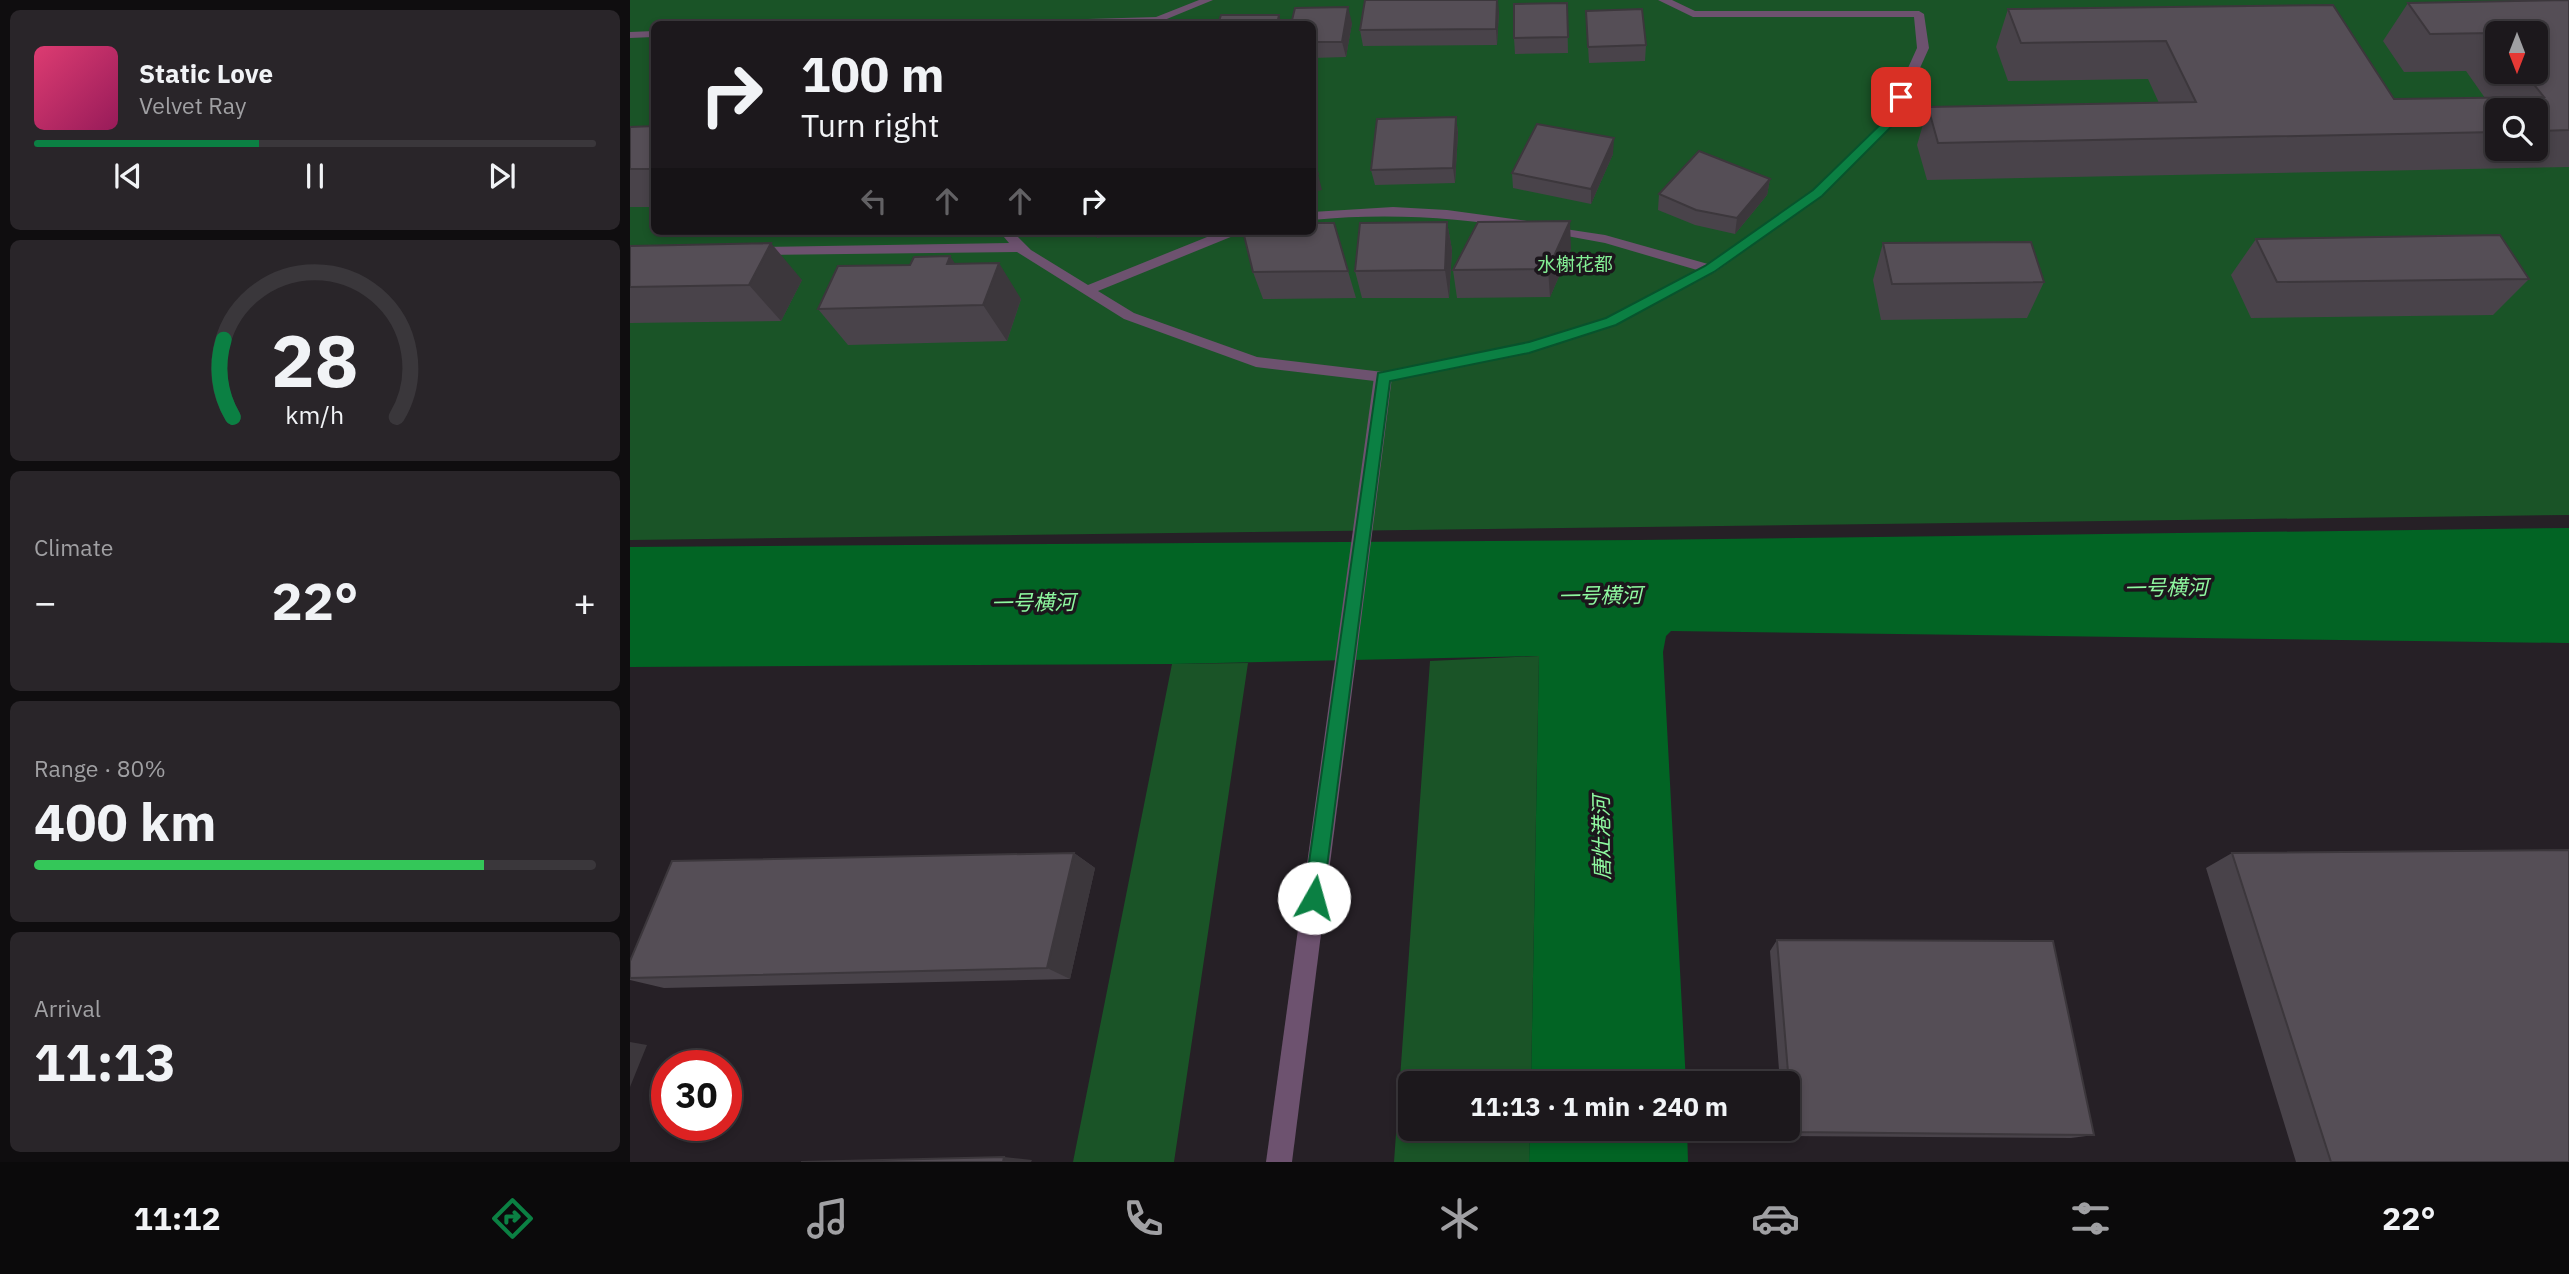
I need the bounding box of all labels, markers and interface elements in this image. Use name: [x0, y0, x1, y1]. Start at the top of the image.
north arrow: [2485, 21, 2548, 84]
map controls: [2485, 21, 2548, 161]
text: 100 m: [801, 42, 945, 105]
icon: right: [686, 49, 777, 140]
text: Static Love: [139, 56, 273, 90]
pin: [1871, 67, 1931, 127]
icon: arrive: [1882, 78, 1920, 116]
text: Velvet Ray: [139, 90, 246, 120]
button: search: [2485, 98, 2548, 161]
text: Turn right: [801, 104, 939, 146]
icon: previous: [109, 157, 147, 195]
icon: pause: [296, 157, 334, 195]
icon: next: [483, 157, 521, 195]
icon: left: [855, 182, 893, 220]
icon: ahead: [928, 182, 966, 220]
icon: ahead: [1001, 182, 1039, 220]
icon: right: [1074, 182, 1112, 220]
park label: 水榭花都: [1537, 252, 1613, 276]
text: 28: [271, 312, 359, 407]
text: km/h: [286, 397, 344, 430]
text: Climate: [34, 532, 113, 562]
text: 22°: [272, 567, 358, 634]
water label: 一号横河: [2124, 572, 2212, 602]
text: −: [34, 577, 57, 626]
text: +: [573, 577, 596, 626]
water label: 一号横河: [1558, 580, 1646, 610]
water label: 一号横河: [991, 587, 1079, 617]
text: Range · 80%: [34, 753, 166, 783]
text: 400 km: [34, 788, 216, 855]
water label: 唐灶港河: [1586, 792, 1616, 880]
position arrow: [1277, 861, 1351, 935]
text: Arrival: [34, 993, 101, 1023]
text: 11:13: [34, 1028, 176, 1095]
speed limit sign: 30: [651, 1050, 742, 1141]
text: 11:13 · 1 min · 240 m: [1470, 1089, 1728, 1123]
icon: directions: [488, 1194, 537, 1243]
icon: music: [803, 1194, 852, 1243]
icon: phone: [1119, 1194, 1168, 1243]
icon: climate: [1435, 1194, 1484, 1243]
icon: car: [1751, 1194, 1800, 1243]
icon: filters: [2066, 1194, 2115, 1243]
text: 11:12: [133, 1197, 221, 1239]
text: 22°: [2382, 1197, 2436, 1239]

